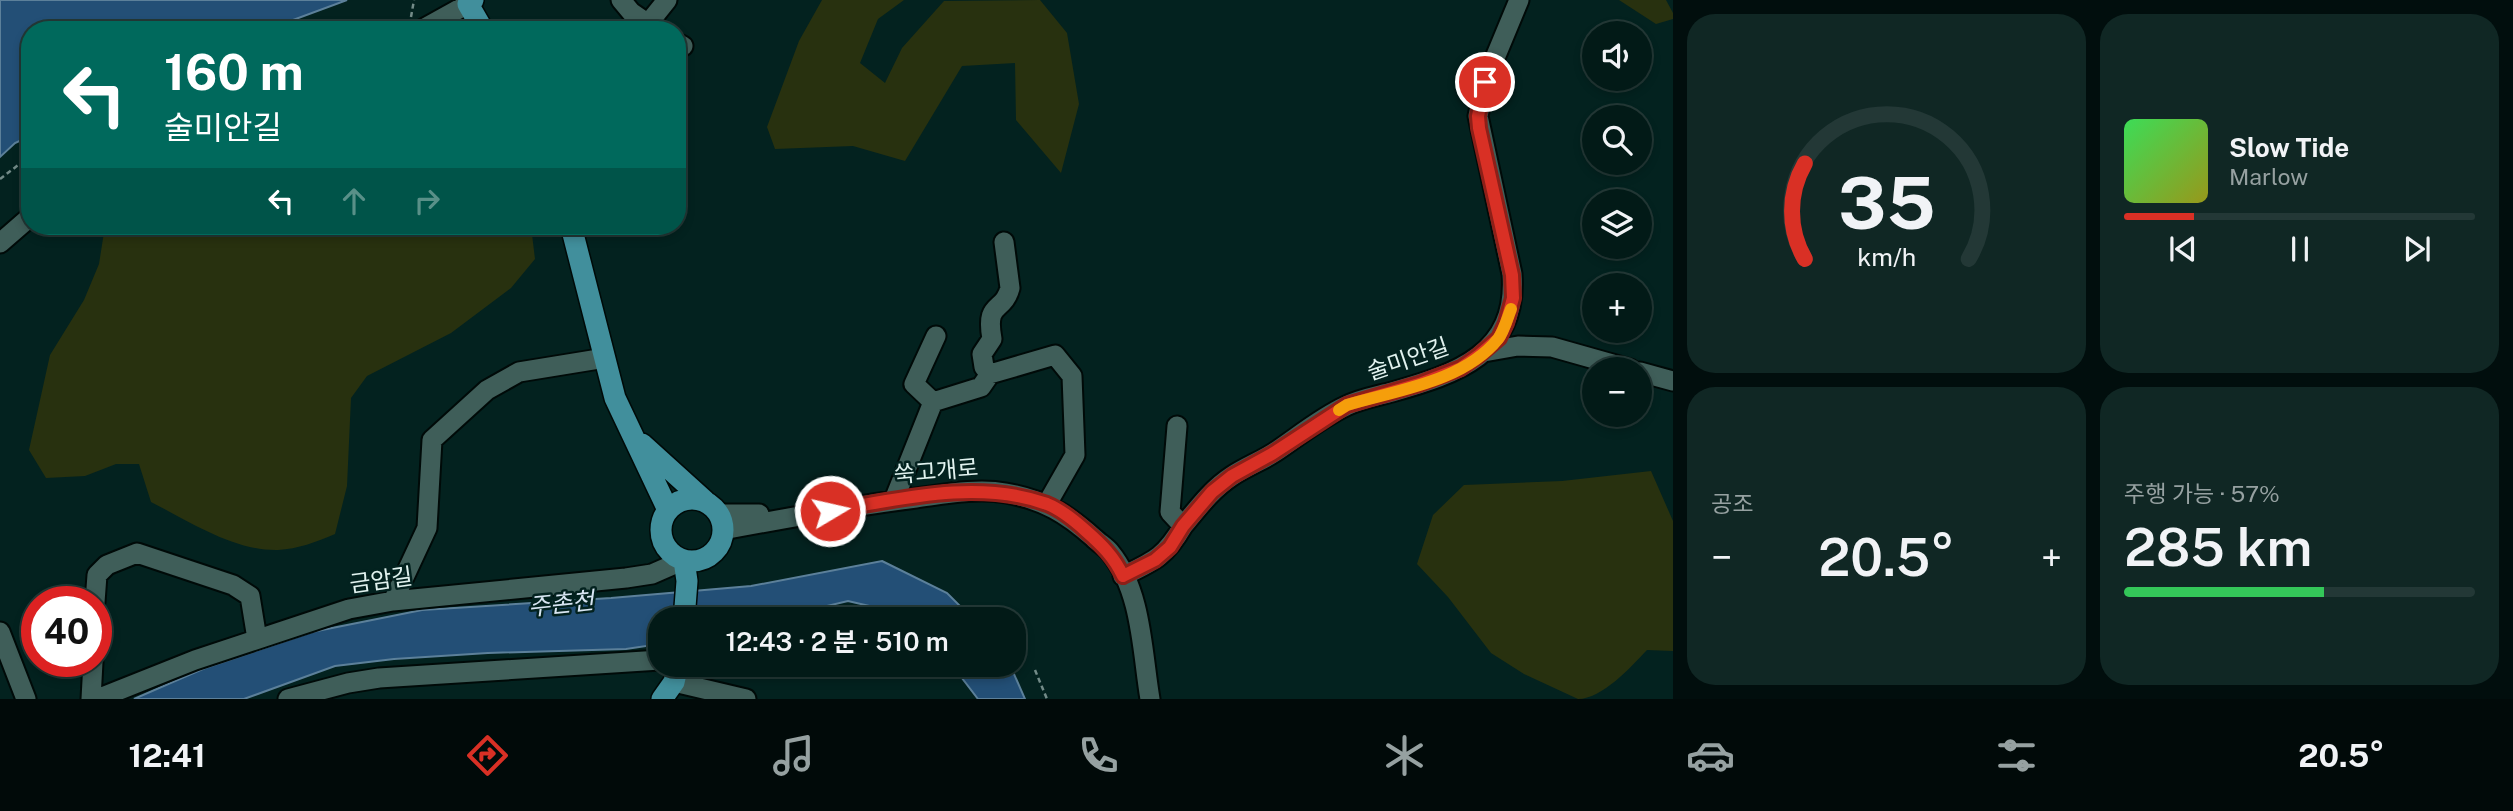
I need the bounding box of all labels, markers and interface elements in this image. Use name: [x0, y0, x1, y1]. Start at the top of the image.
map controls: [1582, 21, 1652, 427]
button: sound: [1582, 21, 1652, 91]
text: 160 m: [164, 43, 304, 101]
icon: left: [49, 49, 140, 140]
pin: [1455, 52, 1515, 112]
icon: arrive: [1466, 63, 1504, 101]
button: search: [1582, 105, 1652, 175]
text: 술미안길: [164, 109, 282, 146]
text: Slow Tide: [2229, 132, 2349, 163]
text: 35: [1838, 161, 1935, 246]
text: Marlow: [2229, 163, 2308, 190]
icon: left: [262, 182, 300, 220]
icon: ahead: [335, 182, 373, 220]
icon: right: [408, 182, 446, 220]
button: layers: [1582, 189, 1652, 259]
icon: previous: [2164, 230, 2202, 268]
icon: pause: [2281, 230, 2319, 268]
icon: next: [2398, 230, 2436, 268]
text: km/h: [1857, 242, 1916, 272]
button: +: [1582, 273, 1652, 343]
street label: 술미안길: [1363, 332, 1452, 385]
button: −: [1582, 357, 1652, 427]
street label: 쑥고개로: [893, 453, 979, 488]
position arrow: [793, 474, 867, 548]
text: 주행 가능 · 57%: [2124, 480, 2280, 507]
text: 공조: [1711, 490, 1753, 517]
text: 285 km: [2124, 517, 2312, 578]
text: 20.5°: [1818, 527, 1955, 588]
text: −: [1711, 535, 1732, 580]
text: +: [2041, 535, 2062, 580]
street label: 금암길: [348, 562, 414, 597]
water label: 주촌천: [526, 585, 598, 620]
speed limit sign: 40: [21, 586, 112, 677]
text: 12:43 · 2 분 · 510 m: [725, 626, 949, 657]
icon: directions: [463, 731, 512, 780]
icon: music: [769, 731, 818, 780]
icon: phone: [1074, 731, 1123, 780]
icon: climate: [1380, 731, 1429, 780]
icon: car: [1686, 731, 1735, 780]
icon: filters: [1992, 731, 2041, 780]
text: 12:41: [128, 737, 206, 774]
text: 20.5°: [2298, 737, 2384, 774]

